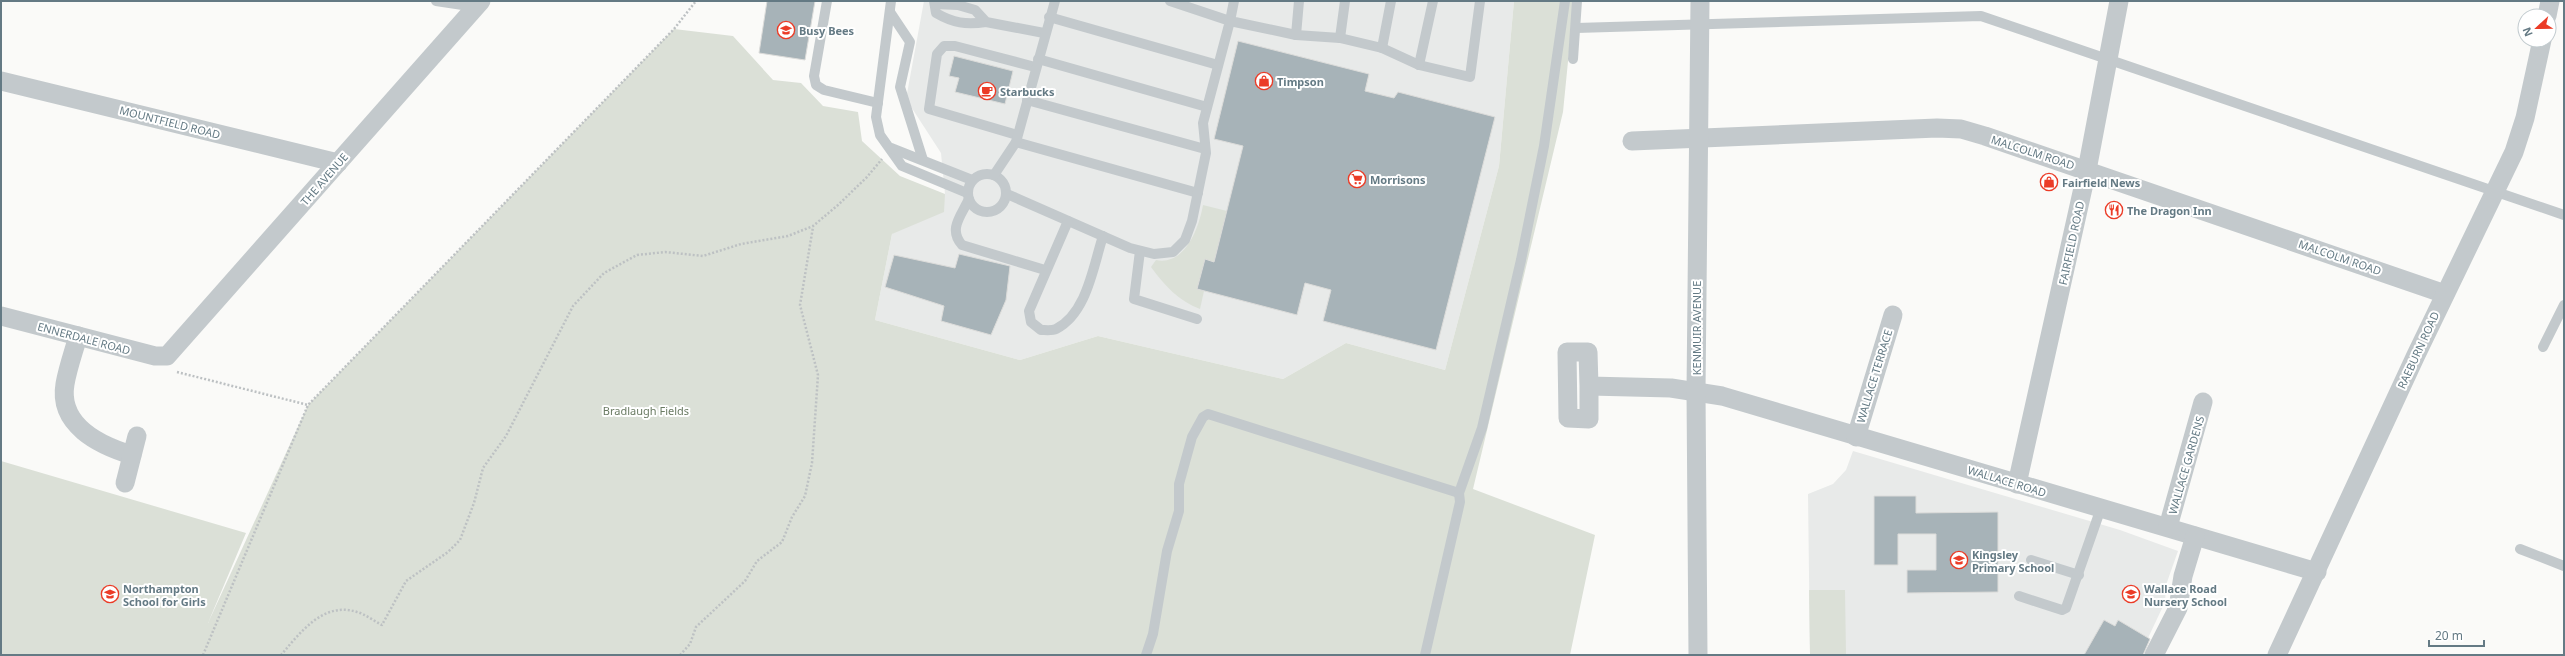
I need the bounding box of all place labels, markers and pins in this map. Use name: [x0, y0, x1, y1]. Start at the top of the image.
school or university icon: Busy Bees: [776, 20, 796, 40]
place label: Busy Bees: [799, 23, 855, 38]
shop icon: Timpson: [1254, 71, 1274, 91]
place label: Timpson: [1277, 74, 1324, 89]
cafe icon: Starbucks: [977, 81, 997, 101]
place label: Starbucks: [1000, 84, 1055, 99]
supermarket icon: Morrisons: [1347, 169, 1367, 189]
place label: Morrisons: [1370, 172, 1426, 187]
shop icon: Fairfield News: [2039, 172, 2059, 192]
place label: Fairfield News: [2062, 175, 2141, 190]
restaurant icon: The Dragon Inn: [2104, 200, 2124, 220]
place label: The Dragon Inn: [2127, 203, 2212, 218]
place label: Kingsley Primary School: [1972, 547, 2054, 575]
school or university icon: Kingsley Primary School: [1949, 550, 1969, 570]
place label: Northampton School for Girls: [123, 581, 206, 609]
place label: Wallace Road Nursery School: [2144, 581, 2227, 609]
school or university icon: Northampton School for Girls: [100, 584, 120, 604]
school or university icon: Wallace Road Nursery School: [2121, 584, 2141, 604]

